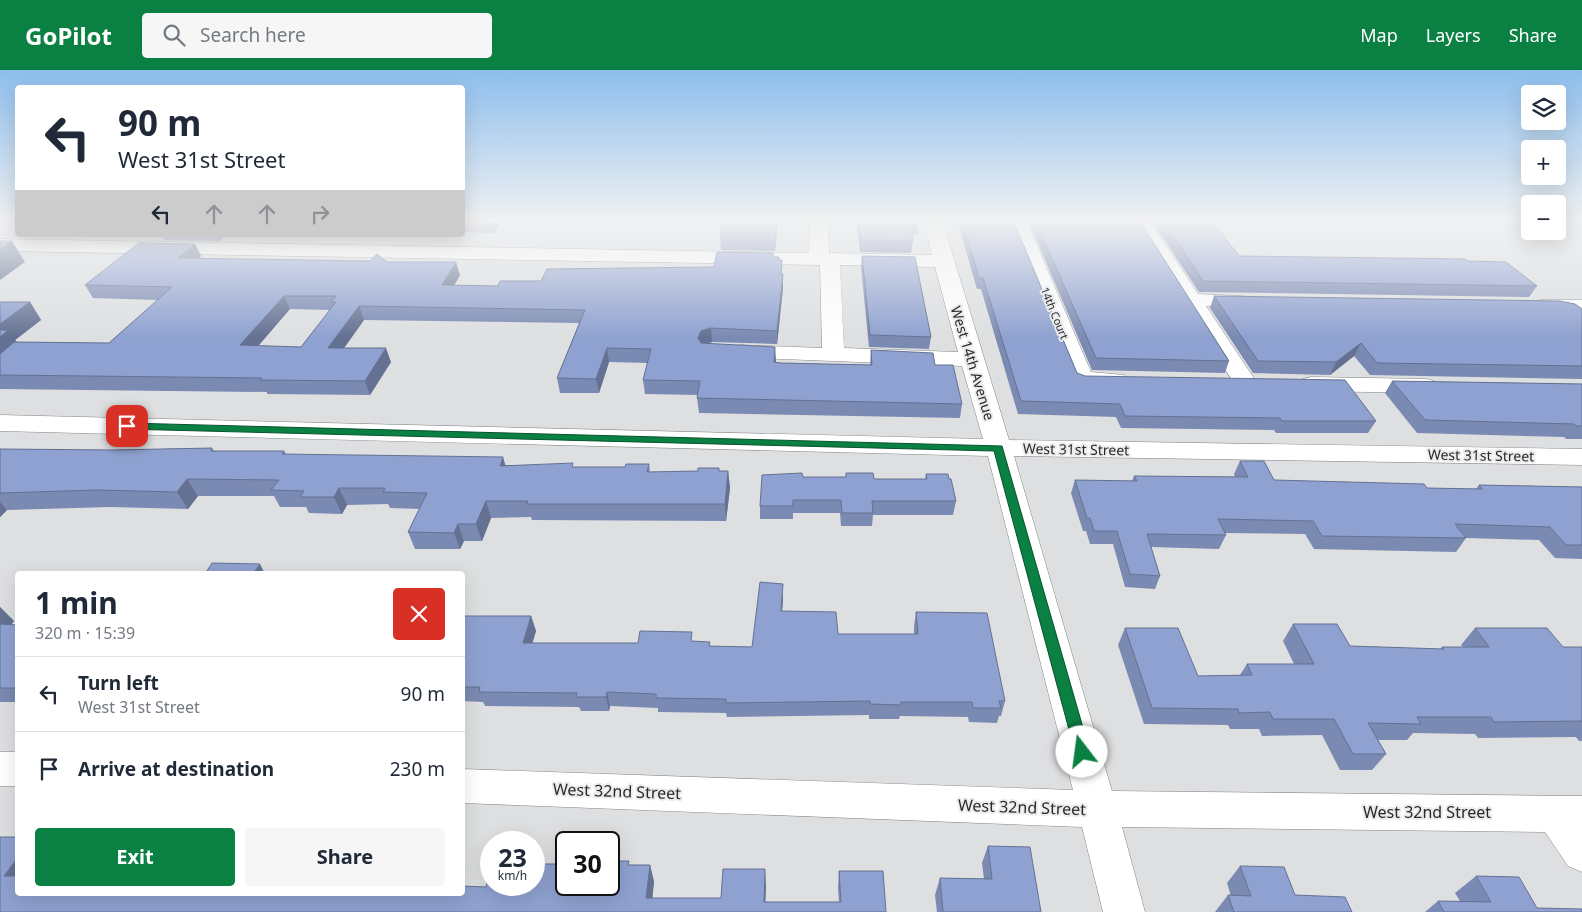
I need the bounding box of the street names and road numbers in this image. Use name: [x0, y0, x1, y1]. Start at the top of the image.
street label: 14th Court: [1038, 285, 1072, 341]
street label: West 14th Avenue: [947, 304, 999, 423]
street label: West 31st Street: [1023, 439, 1129, 459]
street label: West 31st Street: [1428, 445, 1534, 465]
street label: West 32nd Street: [553, 778, 682, 804]
street label: West 32nd Street: [958, 794, 1087, 820]
street label: West 32nd Street: [1363, 801, 1491, 823]

